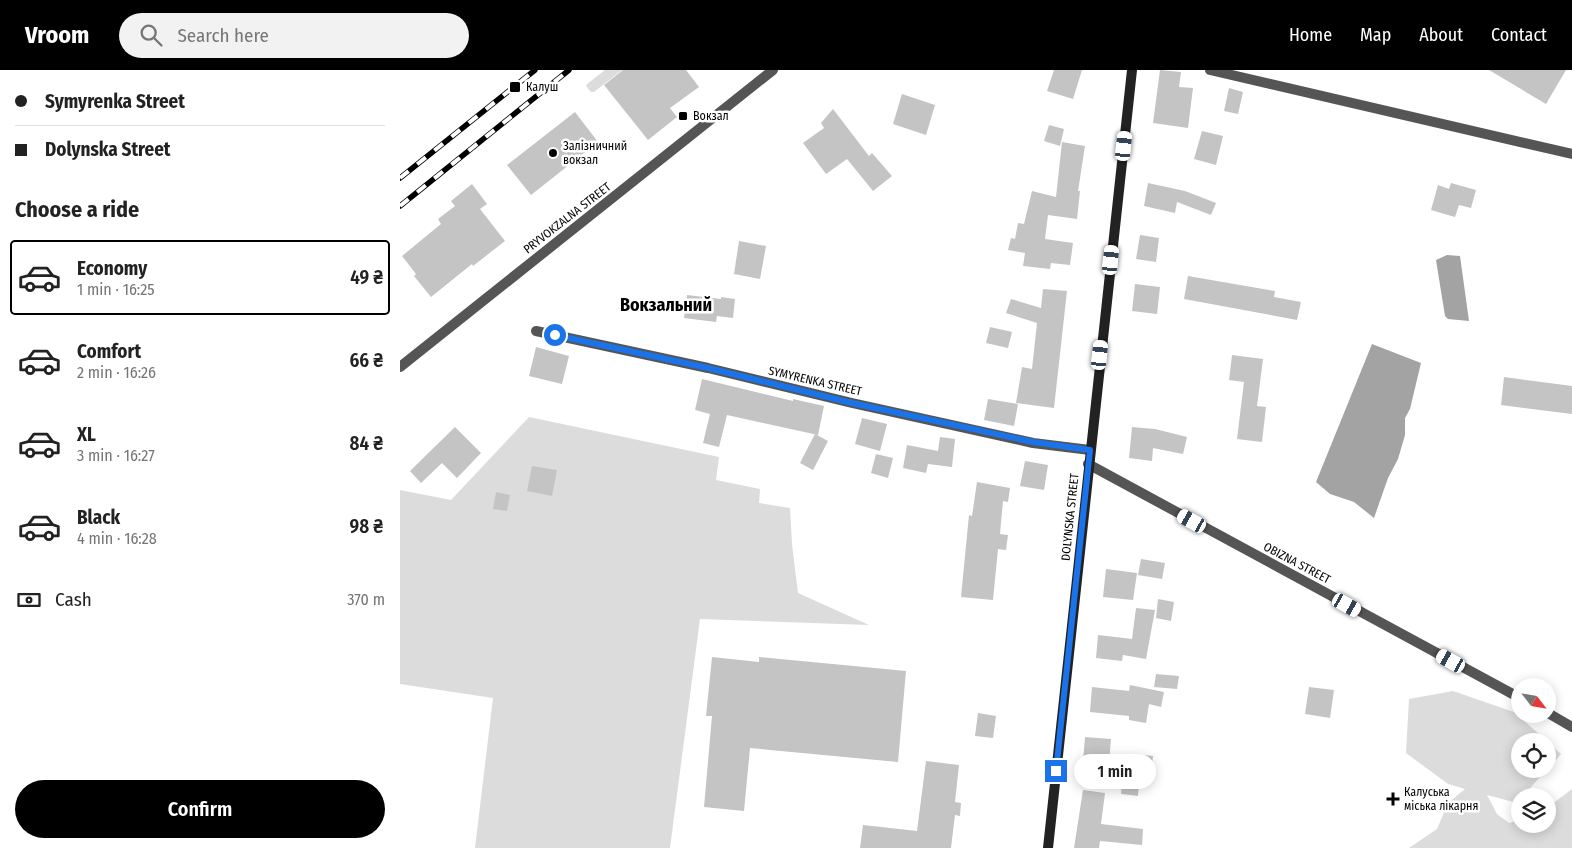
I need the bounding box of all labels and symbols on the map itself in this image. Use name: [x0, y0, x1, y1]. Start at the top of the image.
marker: Калуш: [508, 80, 522, 94]
place label: Калуш: [526, 80, 558, 94]
place label: Вокзал: [693, 109, 729, 123]
marker: Вокзал: [677, 110, 689, 122]
car: [1114, 130, 1133, 162]
place label: Залізничний вокзал: [563, 139, 627, 167]
marker: Залізничний вокзал: [547, 147, 559, 159]
street label: PRYVOKZALNA STREET: [521, 179, 614, 256]
car: [1101, 244, 1120, 276]
district label: Вокзальний: [620, 294, 712, 316]
route start: [544, 324, 566, 346]
car: [1090, 339, 1109, 371]
street label: SYMYRENKA STREET: [767, 363, 863, 399]
street label: DOLYNSKA STREET: [1058, 472, 1082, 562]
car: [1175, 507, 1208, 535]
street label: OBIZNA STREET: [1261, 539, 1333, 587]
car: [1330, 591, 1363, 619]
car: [1434, 647, 1467, 675]
north arrow: [1511, 678, 1556, 722]
callout: 1 min: [1074, 754, 1156, 788]
route end: [1045, 760, 1067, 782]
place label: Калуська міська лікарня: [1404, 785, 1478, 813]
marker: Калуська міська лікарня: [1386, 792, 1400, 806]

